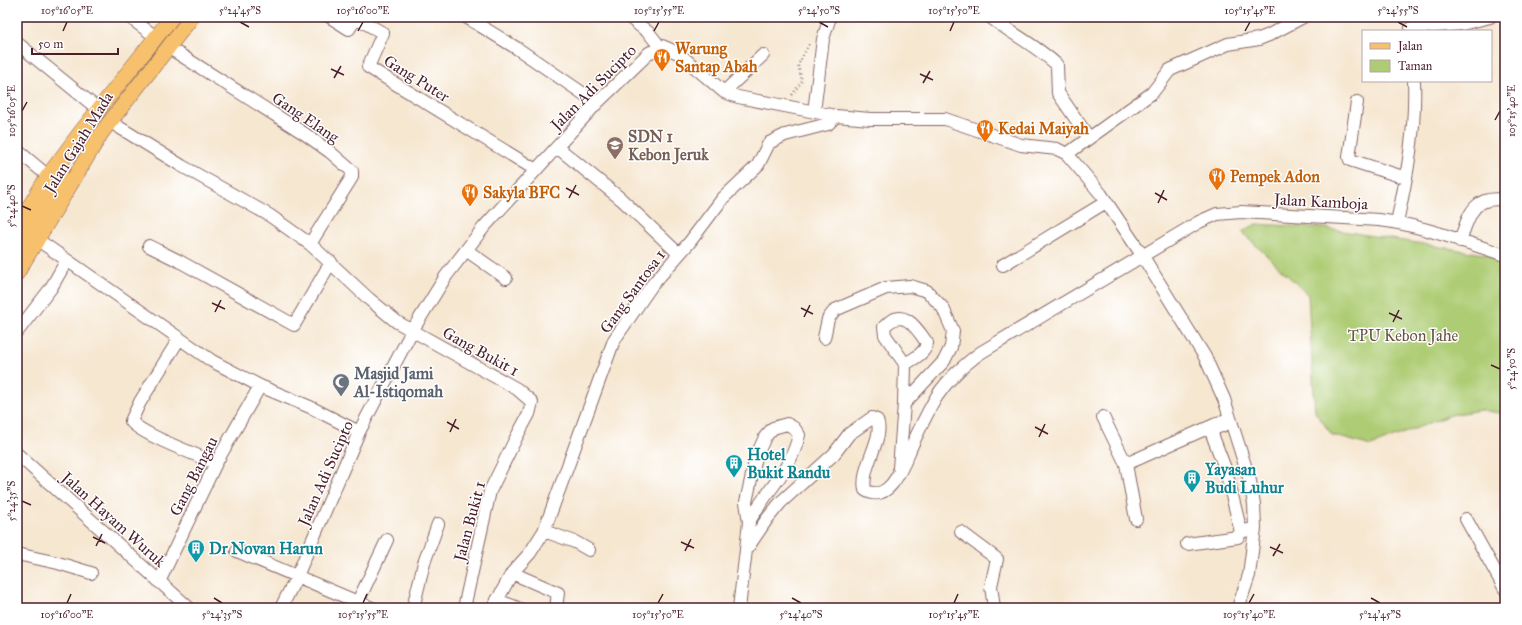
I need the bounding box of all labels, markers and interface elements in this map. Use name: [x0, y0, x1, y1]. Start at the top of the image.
text: 105°16'05"E: [41, 5, 93, 17]
text: 5°24'45"S: [219, 5, 261, 17]
text: 105°16'00"E: [337, 5, 390, 17]
text: 105°15'55"E: [634, 5, 684, 17]
text: 5°24'50"S: [798, 5, 840, 17]
text: 105°15'50"E: [928, 5, 980, 17]
text: 105°15'45"E: [1224, 5, 1276, 17]
text: 5°24'55"S: [1378, 5, 1419, 17]
scale bar: [32, 30, 118, 56]
legend: [1362, 30, 1492, 82]
text: 50 m: [38, 37, 63, 51]
place label: Warung Santap Abah: [675, 39, 758, 77]
text: Jalan: [1396, 39, 1423, 54]
street label: Jalan Adi Sucipto: [545, 41, 641, 136]
restaurant icon: Warung Santap Abah: [652, 47, 672, 72]
street label: Gang Puter: [380, 51, 453, 107]
text: Taman: [1398, 59, 1433, 73]
text: 105°16'05"E: [6, 85, 18, 137]
text: 105°15'40"E: [1506, 85, 1518, 137]
street label: Jalan Gajah Mada: [39, 88, 118, 199]
street label: Gang Elang: [268, 88, 343, 148]
restaurant icon: Kedai Maiyah: [975, 118, 995, 143]
place label: Kedai Maiyah: [998, 119, 1089, 139]
place label: SDN 1 Kebon Jeruk: [628, 127, 709, 165]
school or university icon: SDN 1 Kebon Jeruk: [605, 135, 625, 160]
restaurant icon: Pempek Adon: [1207, 166, 1227, 191]
place label: Pempek Adon: [1230, 167, 1320, 187]
restaurant icon: Sakyla BFC: [460, 182, 480, 207]
place label: Sakyla BFC: [483, 183, 560, 203]
text: 5°24'40"S: [6, 184, 18, 228]
street label: Jalan Kamboja: [1271, 189, 1369, 214]
street label: Gang Santosa 1: [596, 246, 670, 337]
street label: Gang Bukit 1: [439, 323, 522, 381]
park label: TPU Kebon Jahe: [1348, 326, 1459, 346]
text: 5°24'50"S: [1506, 348, 1518, 390]
place label: Masjid Jami Al-Istiqomah: [353, 364, 443, 402]
mosque icon: Masjid Jami Al-Istiqomah: [331, 372, 351, 397]
street label: Jalan Adi Sucipto: [293, 418, 358, 531]
street label: Gang Bangau: [165, 433, 223, 520]
place label: Hotel Bukit Randu: [747, 445, 831, 482]
building icon: Hotel Bukit Randu: [724, 453, 744, 478]
place label: Yayasan Budi Luhur: [1204, 460, 1285, 497]
street label: Jalan Hayam Wuruk: [56, 466, 170, 572]
building icon: Yayasan Budi Luhur: [1182, 468, 1202, 493]
street label: Jalan Bukit 1: [449, 479, 490, 566]
text: 5°24'35"S: [6, 481, 18, 521]
building icon: Dr Novan Harun: [186, 538, 206, 563]
place label: Dr Novan Harun: [209, 539, 323, 558]
text: 105°16'00"E: [41, 609, 94, 621]
text: 5°24'35"S: [202, 609, 242, 621]
text: 105°15'55"E: [338, 609, 388, 621]
text: 105°15'50"E: [632, 609, 684, 621]
text: 5°24'40"S: [779, 609, 823, 621]
text: 105°15'45"E: [928, 609, 980, 621]
text: 105°15'40"E: [1223, 609, 1275, 621]
text: 5°24'45"S: [1359, 609, 1401, 621]

